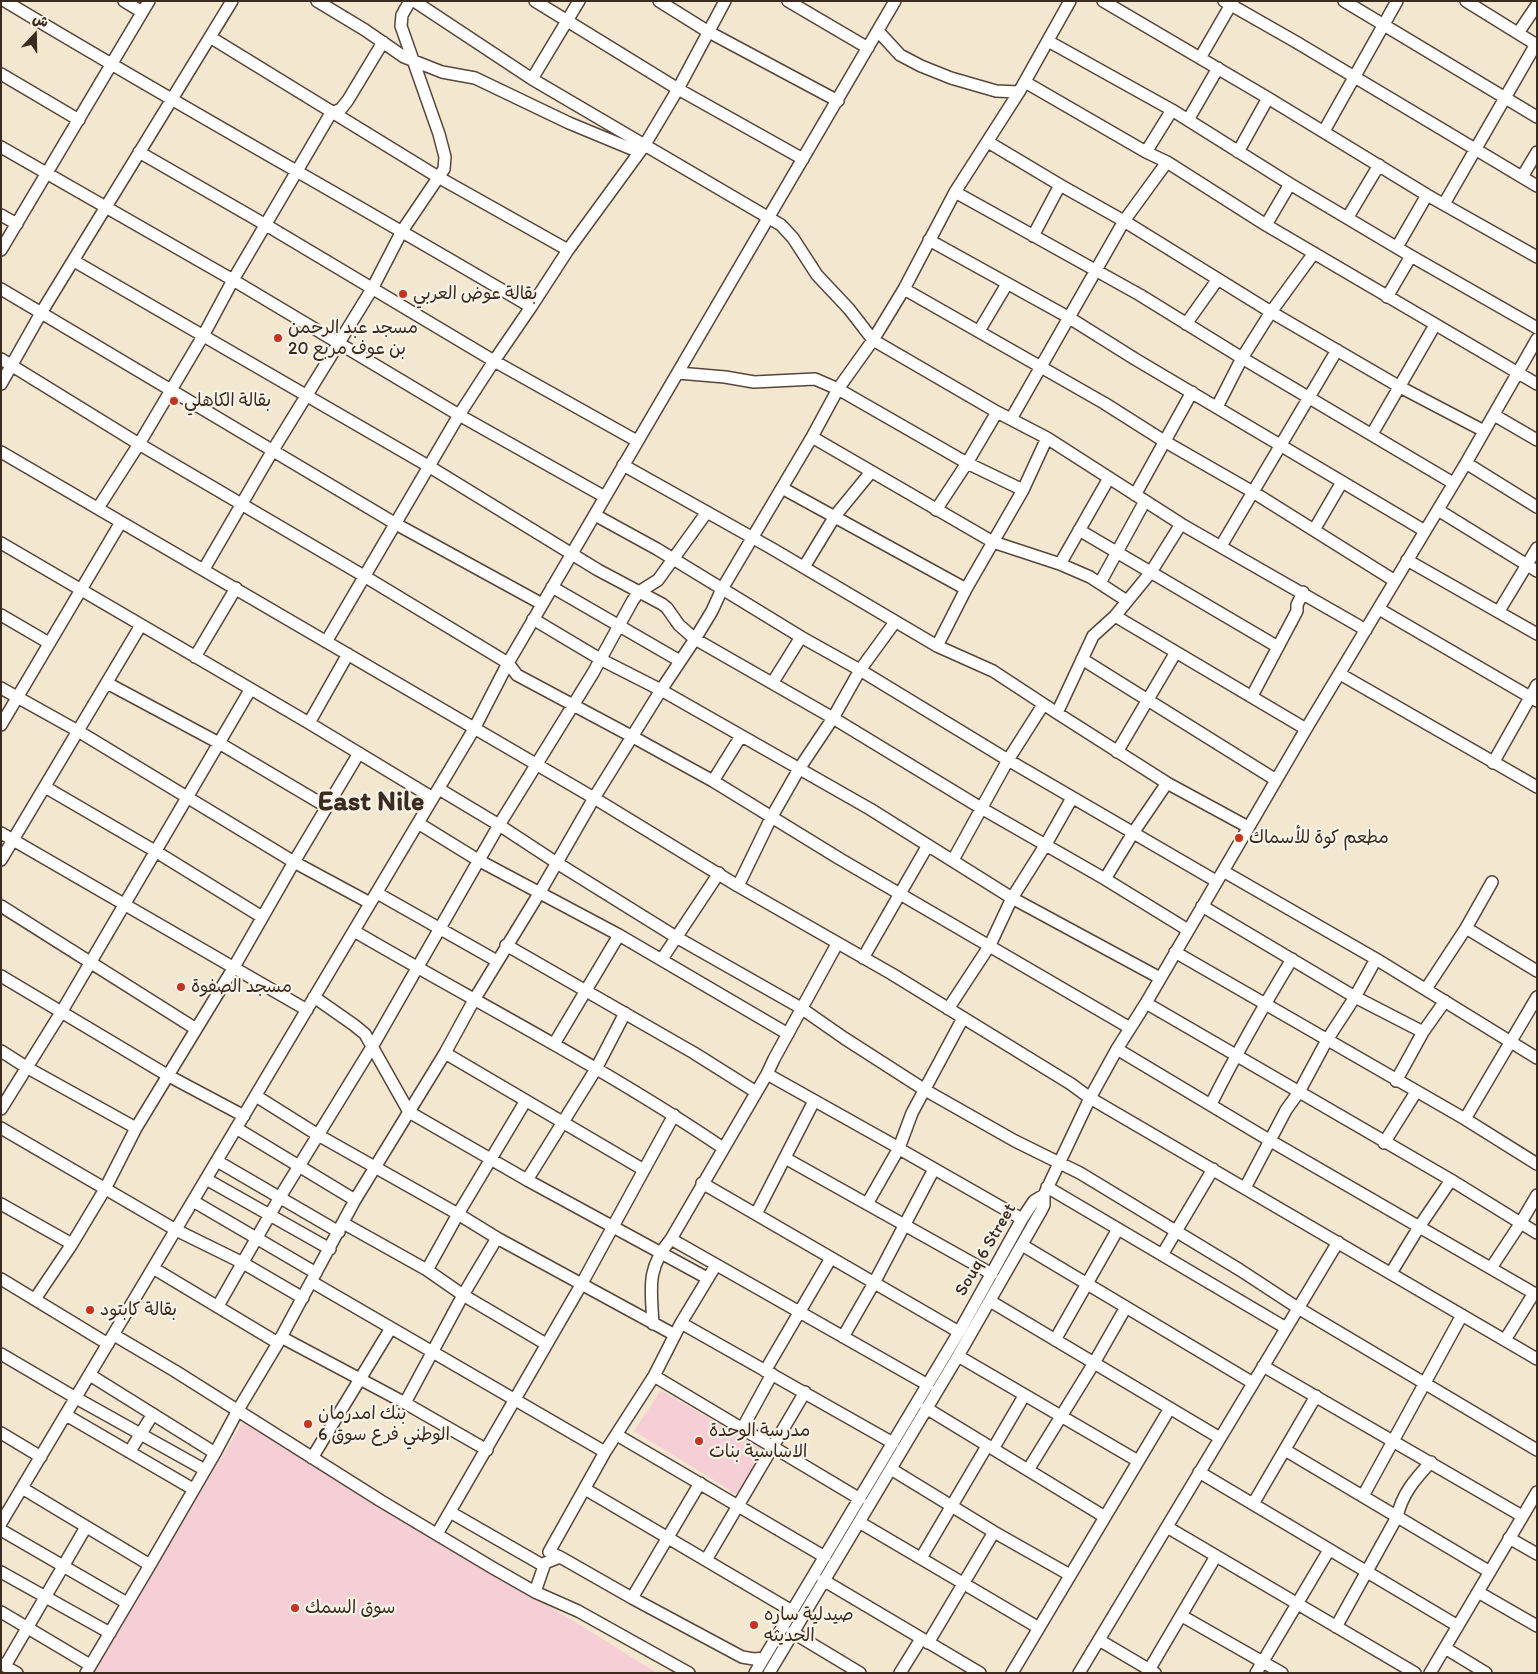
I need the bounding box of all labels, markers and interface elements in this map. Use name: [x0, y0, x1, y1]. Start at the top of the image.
north arrow: [10, 10, 60, 60]
text: ش: [30, 10, 51, 31]
place label: بقالة عوض العربي: [413, 283, 538, 305]
marker: بقالة عوض العربي: [397, 288, 409, 300]
place label: مسجد عبد الرحمن بن عوف مربع 20: [288, 317, 418, 359]
marker: مسجد عبد الرحمن بن عوف مربع 20: [272, 332, 284, 344]
place label: بقالة الكاهلي: [184, 390, 271, 412]
marker: بقالة الكاهلي: [168, 395, 180, 407]
district label: East Nile: [318, 786, 424, 820]
place label: مطعم كوة للأسماك: [1249, 827, 1389, 849]
marker: مطعم كوة للأسماك: [1233, 832, 1245, 844]
place label: مسجد الصفوة: [191, 976, 292, 998]
marker: مسجد الصفوة: [175, 981, 187, 993]
street label: Souq 6 Street: [951, 1200, 1021, 1300]
place label: بقالة كابتود: [100, 1299, 177, 1321]
marker: بقالة كابتود: [84, 1304, 96, 1316]
place label: بنك امدرمان الوطني فرع سوق 6: [318, 1403, 450, 1446]
marker: بنك امدرمان الوطني فرع سوق 6: [302, 1418, 314, 1430]
place label: مدرسة الوحدة الاساسية بنات: [709, 1420, 810, 1462]
marker: مدرسة الوحدة الاساسية بنات: [693, 1435, 705, 1447]
place label: سوق السمك: [305, 1597, 395, 1619]
marker: سوق السمك: [289, 1602, 301, 1614]
place label: صيدلية ساره الحديثه: [764, 1604, 854, 1646]
marker: صيدلية ساره الحديثه: [748, 1619, 760, 1631]

